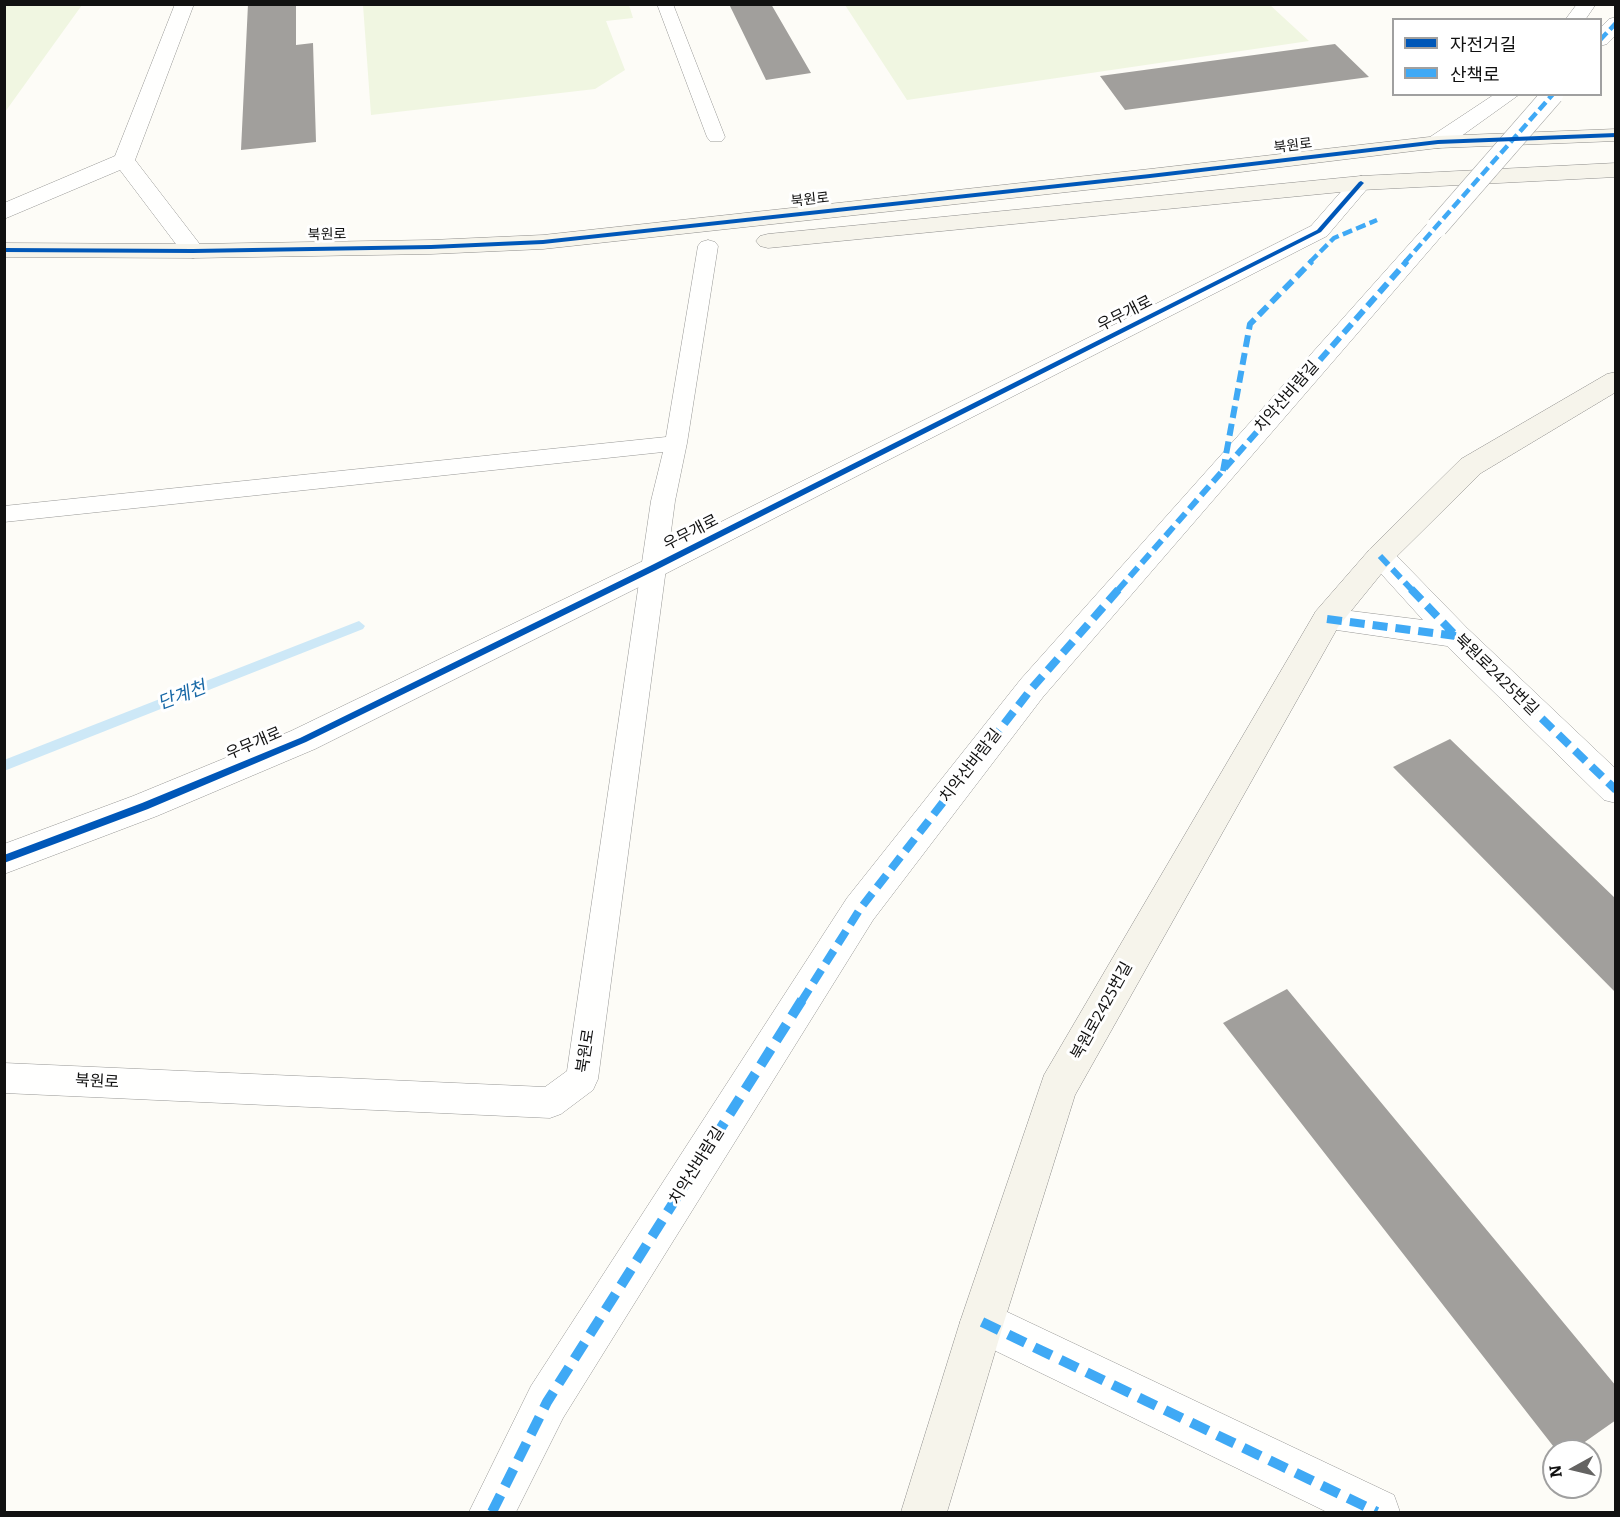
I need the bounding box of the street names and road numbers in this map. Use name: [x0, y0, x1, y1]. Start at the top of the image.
street label: 북원로: [1273, 135, 1313, 157]
street label: 북원로: [790, 190, 830, 210]
street label: 북원로: [308, 226, 346, 244]
street label: 우무개로: [1094, 292, 1156, 336]
street label: 치악산바람길: [1251, 357, 1323, 437]
street label: 우무개로: [660, 511, 722, 555]
street label: 북원로2425번길: [1450, 630, 1542, 720]
street label: 우무개로: [223, 724, 285, 764]
street label: 치악산바람길: [936, 725, 1006, 807]
street label: 북원로2425번길: [1067, 959, 1137, 1063]
street label: 북원로: [573, 1028, 599, 1074]
street label: 북원로: [74, 1071, 120, 1093]
street label: 치악산바람길: [665, 1123, 729, 1209]

